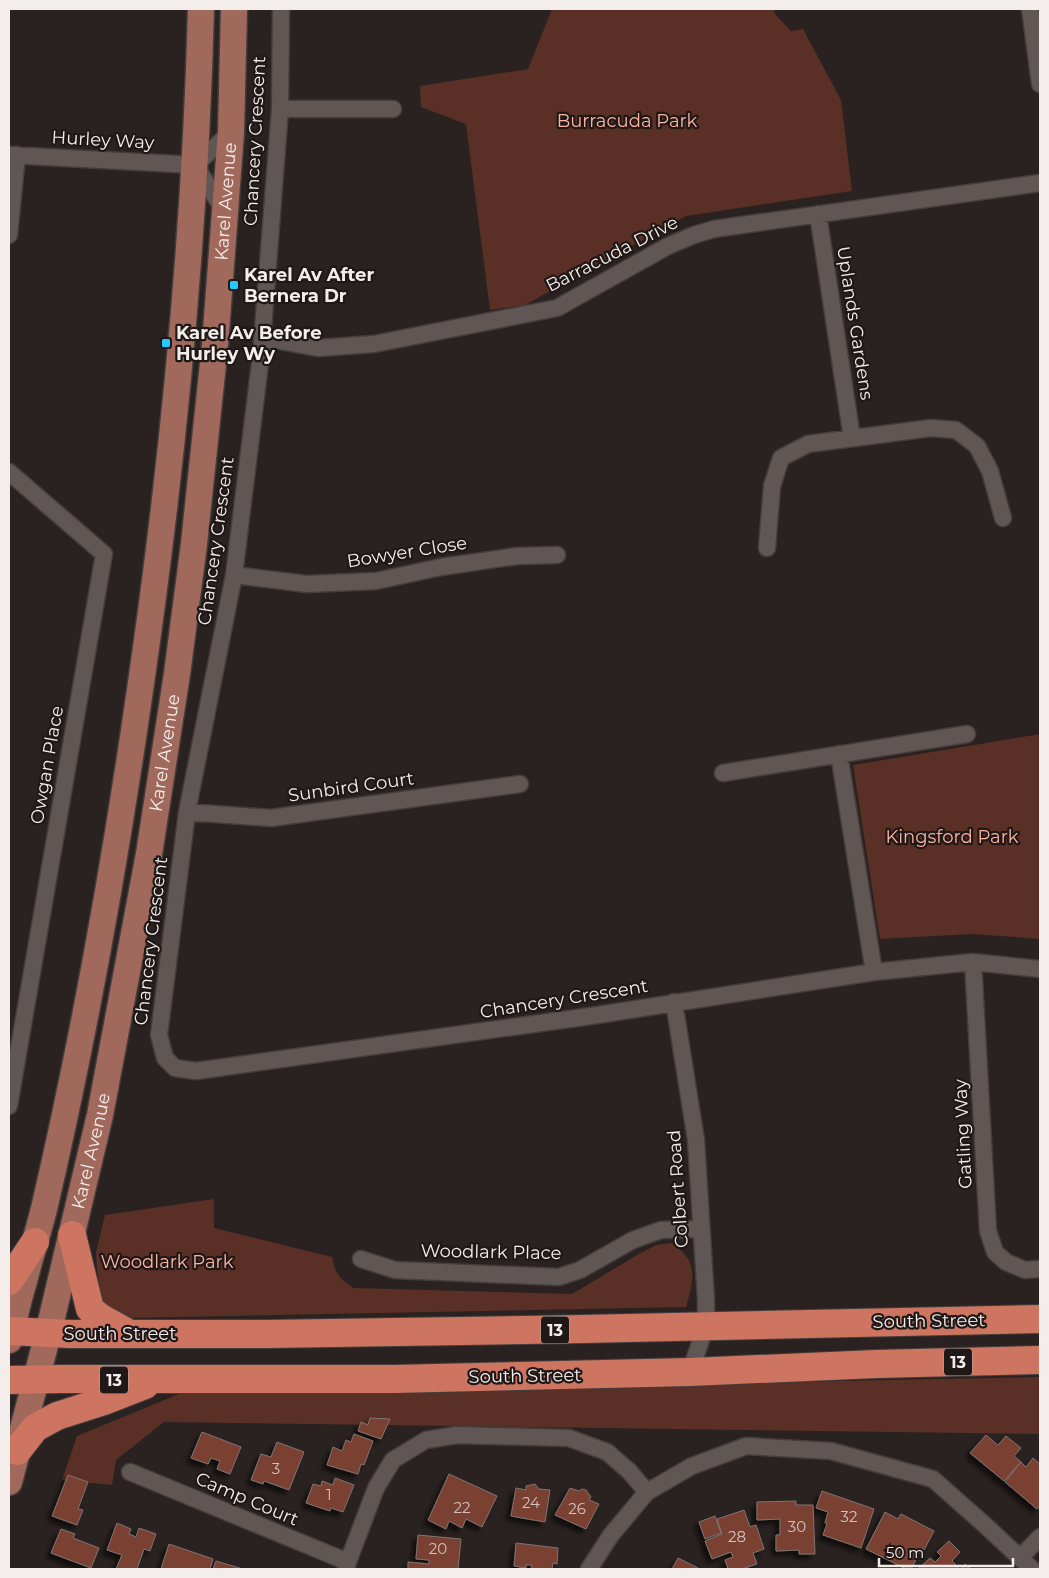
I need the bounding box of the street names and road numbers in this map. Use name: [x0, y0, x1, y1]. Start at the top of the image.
street label: Chancery Crescent: [240, 56, 270, 226]
street label: Hurley Way: [51, 126, 155, 154]
street label: Karel Avenue: [210, 141, 241, 261]
street label: Barracuda Drive: [542, 211, 682, 297]
street label: Uplands Gardens: [832, 245, 878, 402]
street label: Chancery Crescent: [193, 455, 239, 627]
street label: Bowyer Close: [345, 532, 469, 572]
street label: Karel Avenue: [145, 693, 185, 813]
street label: Owgan Place: [26, 704, 68, 826]
street label: Sunbird Court: [287, 767, 415, 807]
street label: Chancery Crescent: [130, 855, 172, 1027]
street label: Chancery Crescent: [478, 975, 650, 1023]
street label: Gatling Way: [949, 1078, 977, 1189]
street label: Karel Avenue: [67, 1091, 115, 1211]
street label: Colbert Road: [663, 1129, 693, 1249]
street label: Woodlark Place: [420, 1240, 562, 1264]
street label: South Street: [872, 1309, 986, 1333]
road number: 13: [541, 1316, 569, 1344]
street label: South Street: [63, 1323, 177, 1345]
road number: 13: [944, 1348, 972, 1375]
street label: South Street: [468, 1364, 582, 1388]
road number: 13: [100, 1366, 128, 1394]
street label: Camp Court: [192, 1467, 302, 1531]

